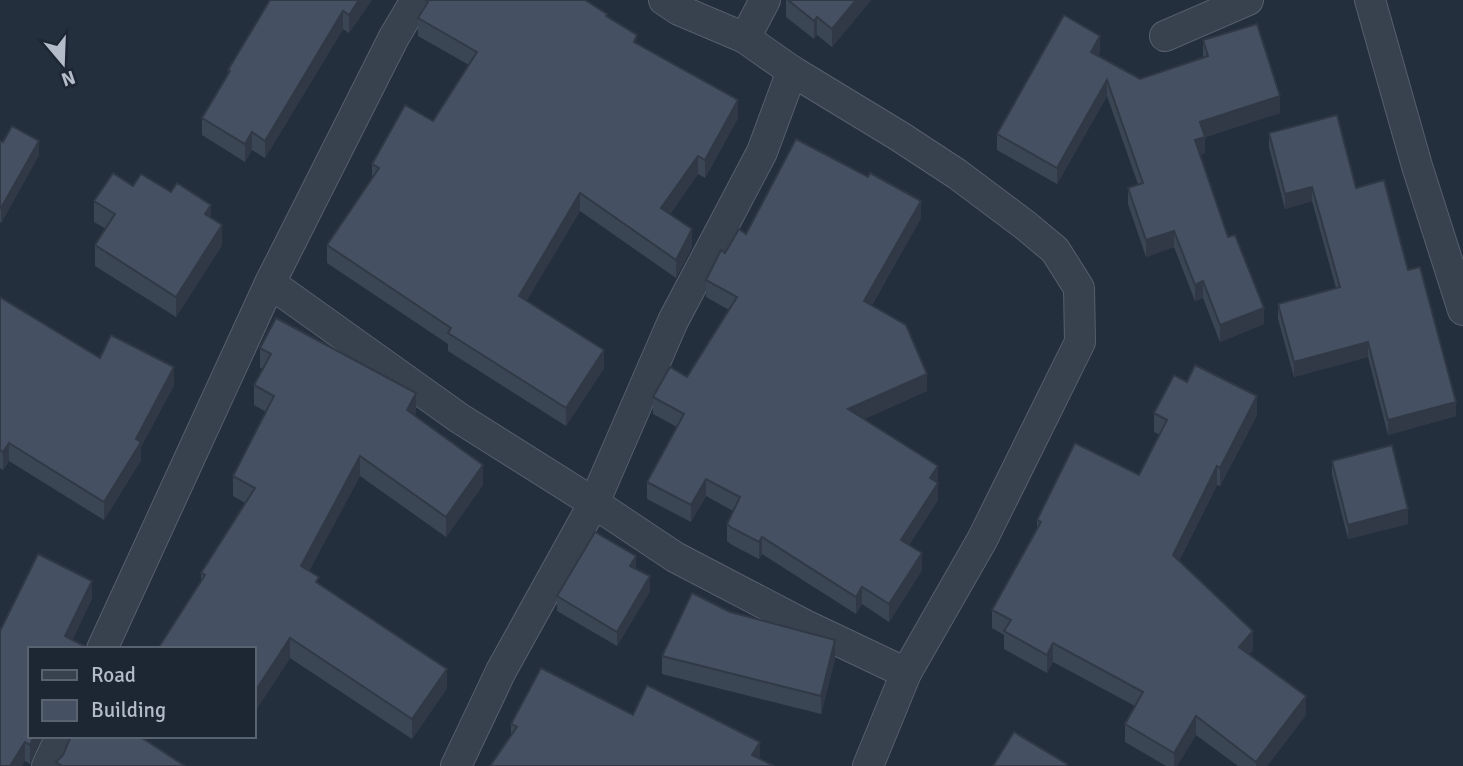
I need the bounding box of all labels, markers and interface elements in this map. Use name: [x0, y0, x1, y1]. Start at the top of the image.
north arrow: [28, 28, 98, 98]
text: N: [58, 65, 78, 92]
legend: [28, 647, 256, 738]
text: Road: [91, 662, 136, 688]
text: Building: [91, 697, 166, 723]

